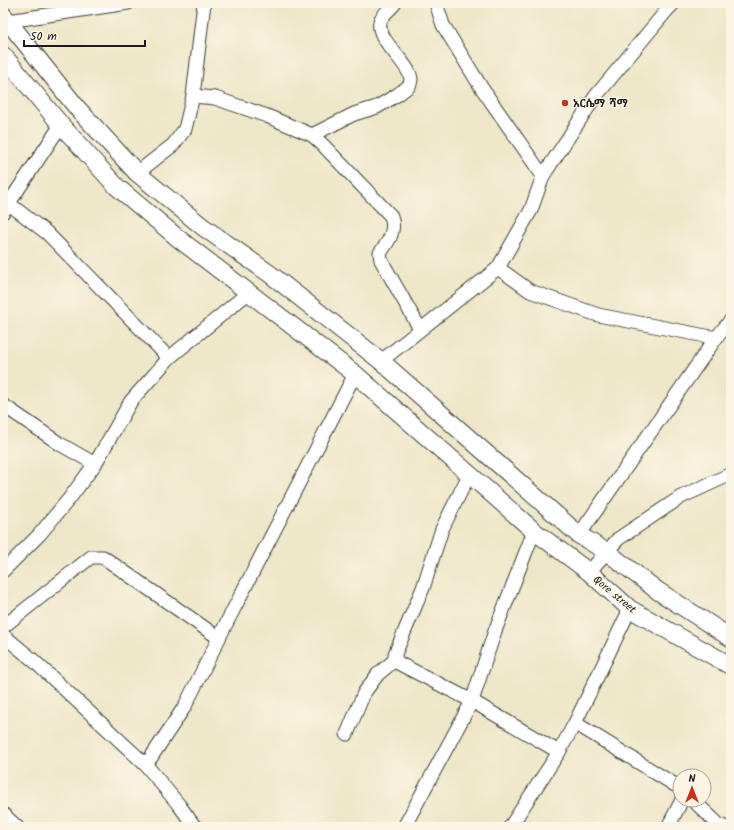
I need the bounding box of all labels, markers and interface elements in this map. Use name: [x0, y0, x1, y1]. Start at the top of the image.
scale bar: [24, 22, 145, 48]
text: 50 m: [30, 27, 57, 46]
place label: አርሴማ ሻማ: [573, 95, 628, 113]
marker: አርሴማ ሻማ: [560, 98, 570, 108]
street label: Qore street: [589, 571, 641, 619]
north arrow: [672, 768, 712, 808]
text: N: [689, 770, 696, 788]

